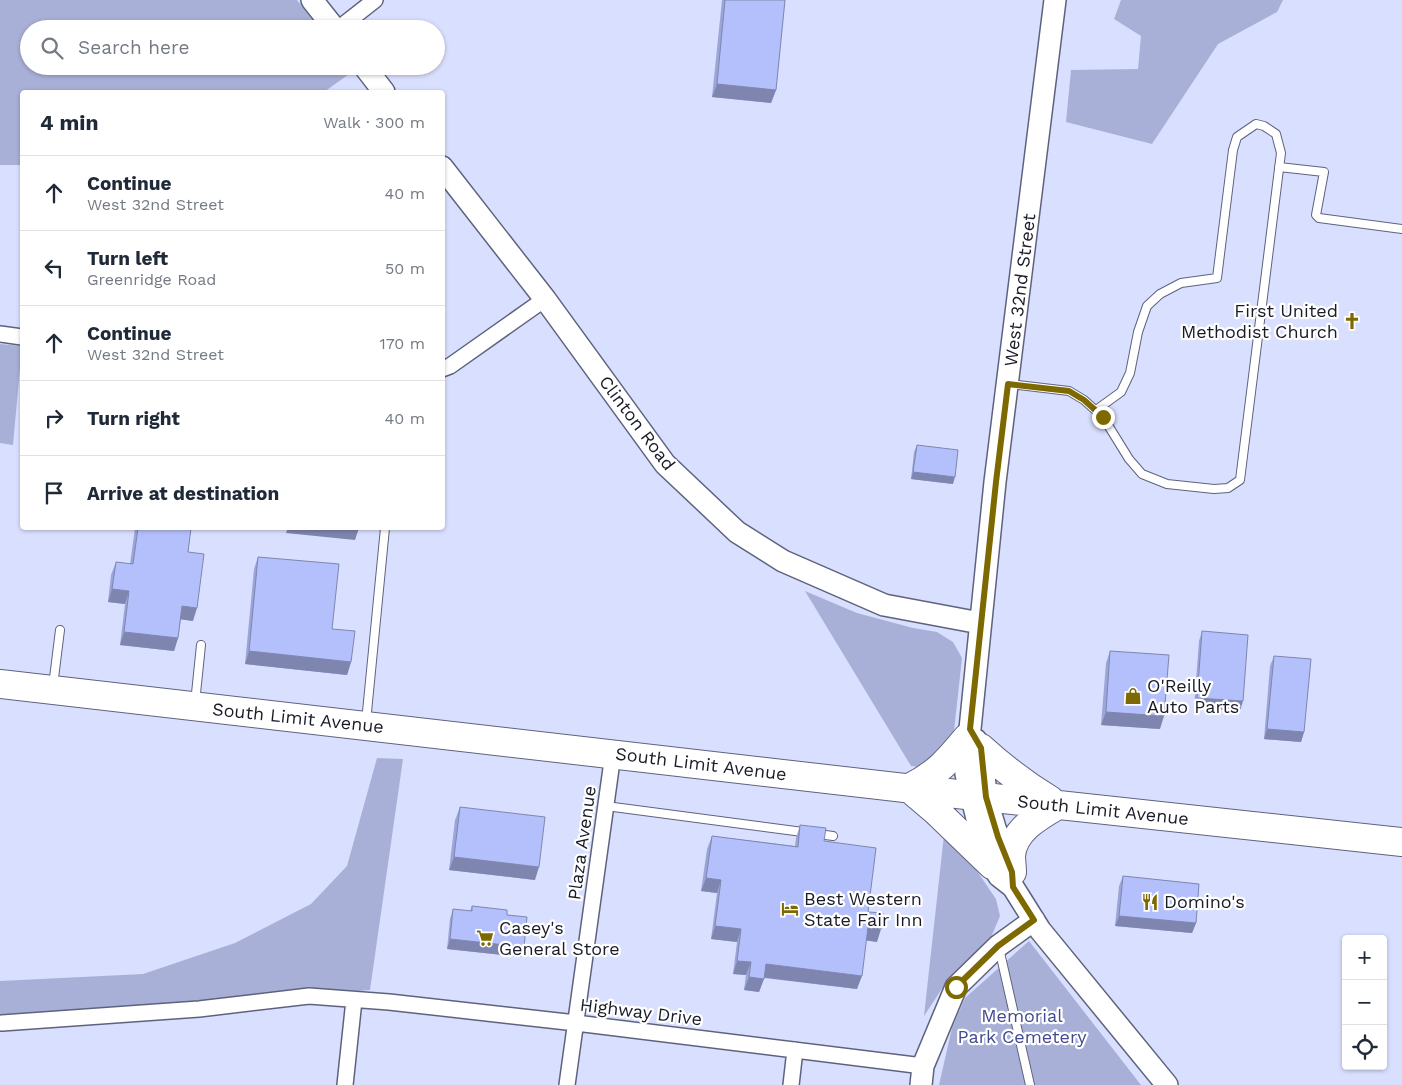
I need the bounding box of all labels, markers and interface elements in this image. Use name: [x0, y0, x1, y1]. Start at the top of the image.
search box: [20, 20, 445, 75]
icon: search: [38, 34, 66, 62]
text: Search here: [78, 36, 189, 59]
text: 4 min: [40, 110, 98, 135]
text: Walk · 300 m: [323, 113, 425, 132]
text: Continue: [87, 172, 171, 195]
icon: ahead: [40, 179, 68, 207]
text: 40 m: [385, 184, 425, 203]
text: West 32nd Street: [87, 195, 224, 214]
street label: West 32nd Street: [1000, 212, 1039, 368]
text: Turn left: [87, 247, 168, 270]
icon: left: [40, 254, 68, 282]
text: 50 m: [385, 259, 425, 278]
text: Greenridge Road: [87, 270, 216, 289]
place label: First United Methodist Church: [1181, 300, 1338, 342]
church icon: First United Methodist Church: [1342, 311, 1362, 331]
text: Continue: [87, 322, 171, 345]
icon: ahead: [40, 329, 68, 357]
text: 170 m: [379, 334, 425, 353]
text: West 32nd Street: [87, 345, 224, 364]
street label: Clinton Road: [595, 371, 680, 474]
icon: right: [40, 404, 68, 432]
route end: [1092, 406, 1115, 429]
text: Turn right: [87, 407, 180, 430]
text: 40 m: [385, 409, 425, 428]
icon: arrive: [40, 479, 68, 507]
text: Arrive at destination: [87, 482, 279, 505]
place label: O'Reilly Auto Parts: [1147, 675, 1239, 717]
shop icon: O'Reilly Auto Parts: [1123, 686, 1143, 706]
street label: South Limit Avenue: [211, 698, 385, 737]
street label: South Limit Avenue: [614, 743, 788, 784]
street label: Plaza Avenue: [563, 784, 600, 901]
street label: South Limit Avenue: [1016, 790, 1190, 829]
place label: Best Western State Fair Inn: [804, 888, 923, 930]
place label: Domino's: [1164, 891, 1245, 912]
restaurant icon: Domino's: [1140, 892, 1160, 912]
hotel icon: Best Western State Fair Inn: [780, 899, 800, 919]
place label: Casey's General Store: [499, 917, 620, 959]
supermarket icon: Casey's General Store: [475, 928, 495, 948]
map controls: [1342, 935, 1387, 1070]
button: +: [1342, 935, 1387, 980]
route start: [945, 976, 968, 999]
button: −: [1342, 980, 1387, 1025]
street label: Highway Drive: [579, 994, 703, 1029]
park label: Memorial Park Cemetery: [957, 1005, 1087, 1047]
button: locate: [1342, 1025, 1387, 1070]

